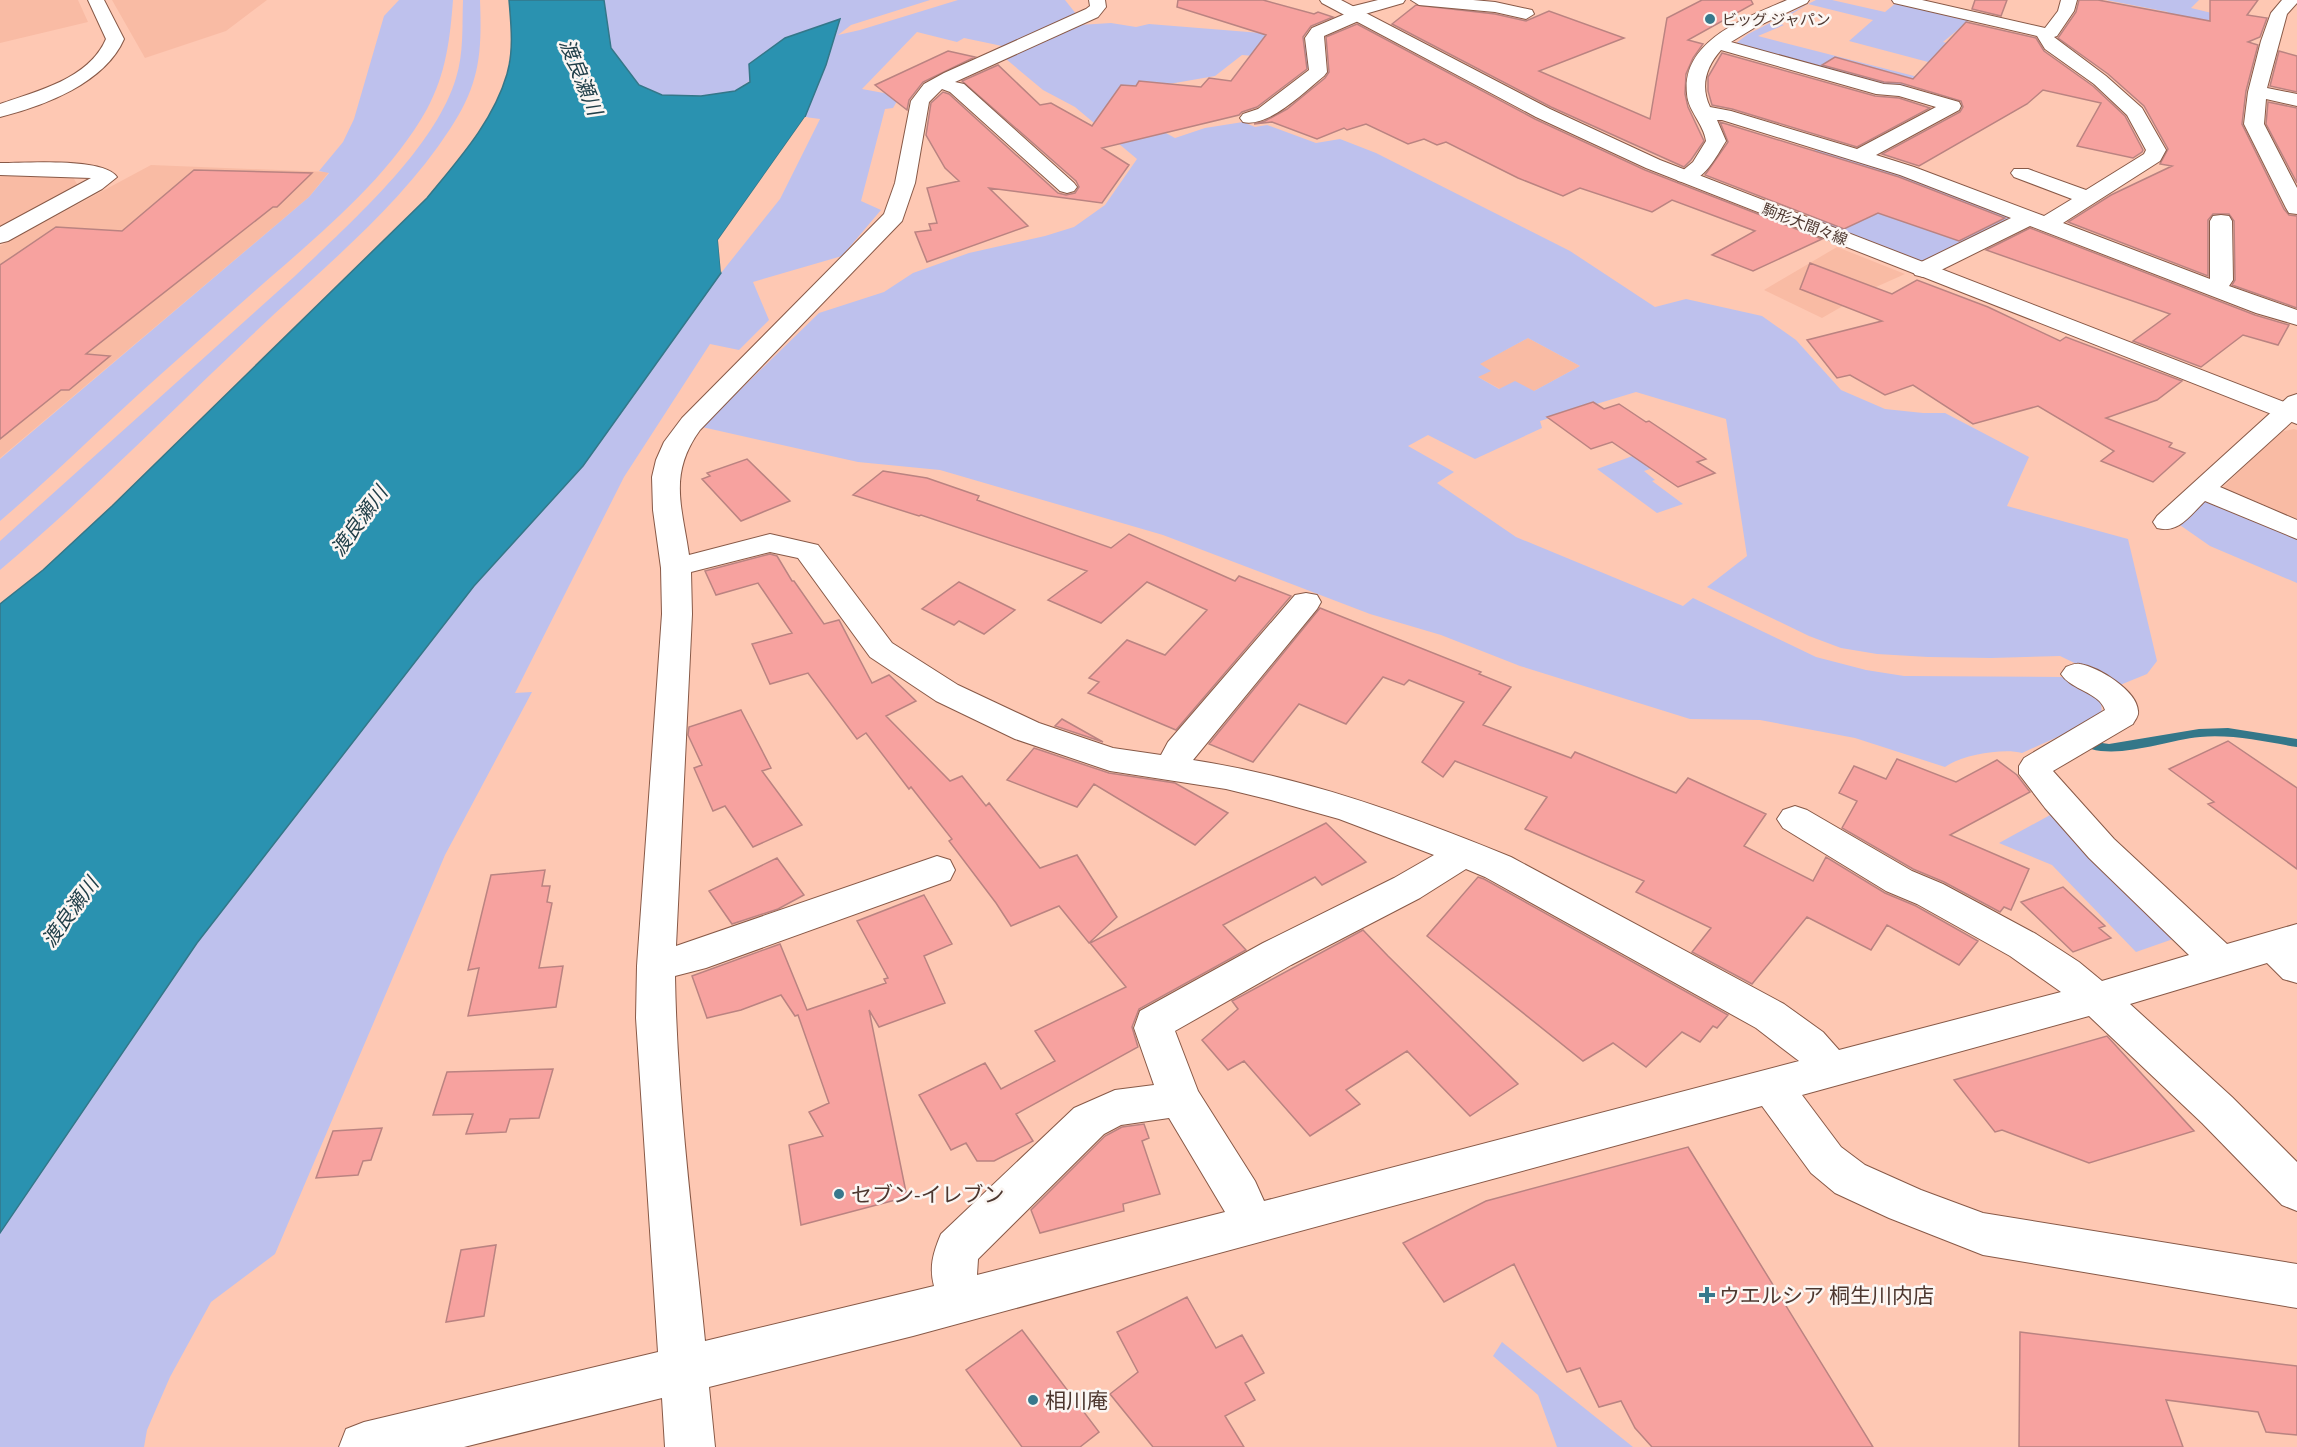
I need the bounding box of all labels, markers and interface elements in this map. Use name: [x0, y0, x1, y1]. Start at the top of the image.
place label: ビッグ ジャパン: [1722, 9, 1831, 30]
marker: ビッグ ジャパン: [1703, 12, 1717, 26]
water label: 渡良瀬川: [553, 35, 610, 121]
street label: 駒形大間々線: [1759, 198, 1851, 250]
water label: 渡良瀬川: [324, 479, 395, 562]
water label: 渡良瀬川: [35, 870, 106, 953]
place label: セブン-イレブン: [851, 1180, 1005, 1209]
marker: セブン-イレブン: [832, 1187, 846, 1201]
place label: ウエルシア 桐生川内店: [1719, 1281, 1934, 1310]
marker: ウエルシア 桐生川内店: [1700, 1288, 1714, 1302]
place label: 相川庵: [1045, 1386, 1108, 1415]
marker: 相川庵: [1026, 1393, 1040, 1407]

